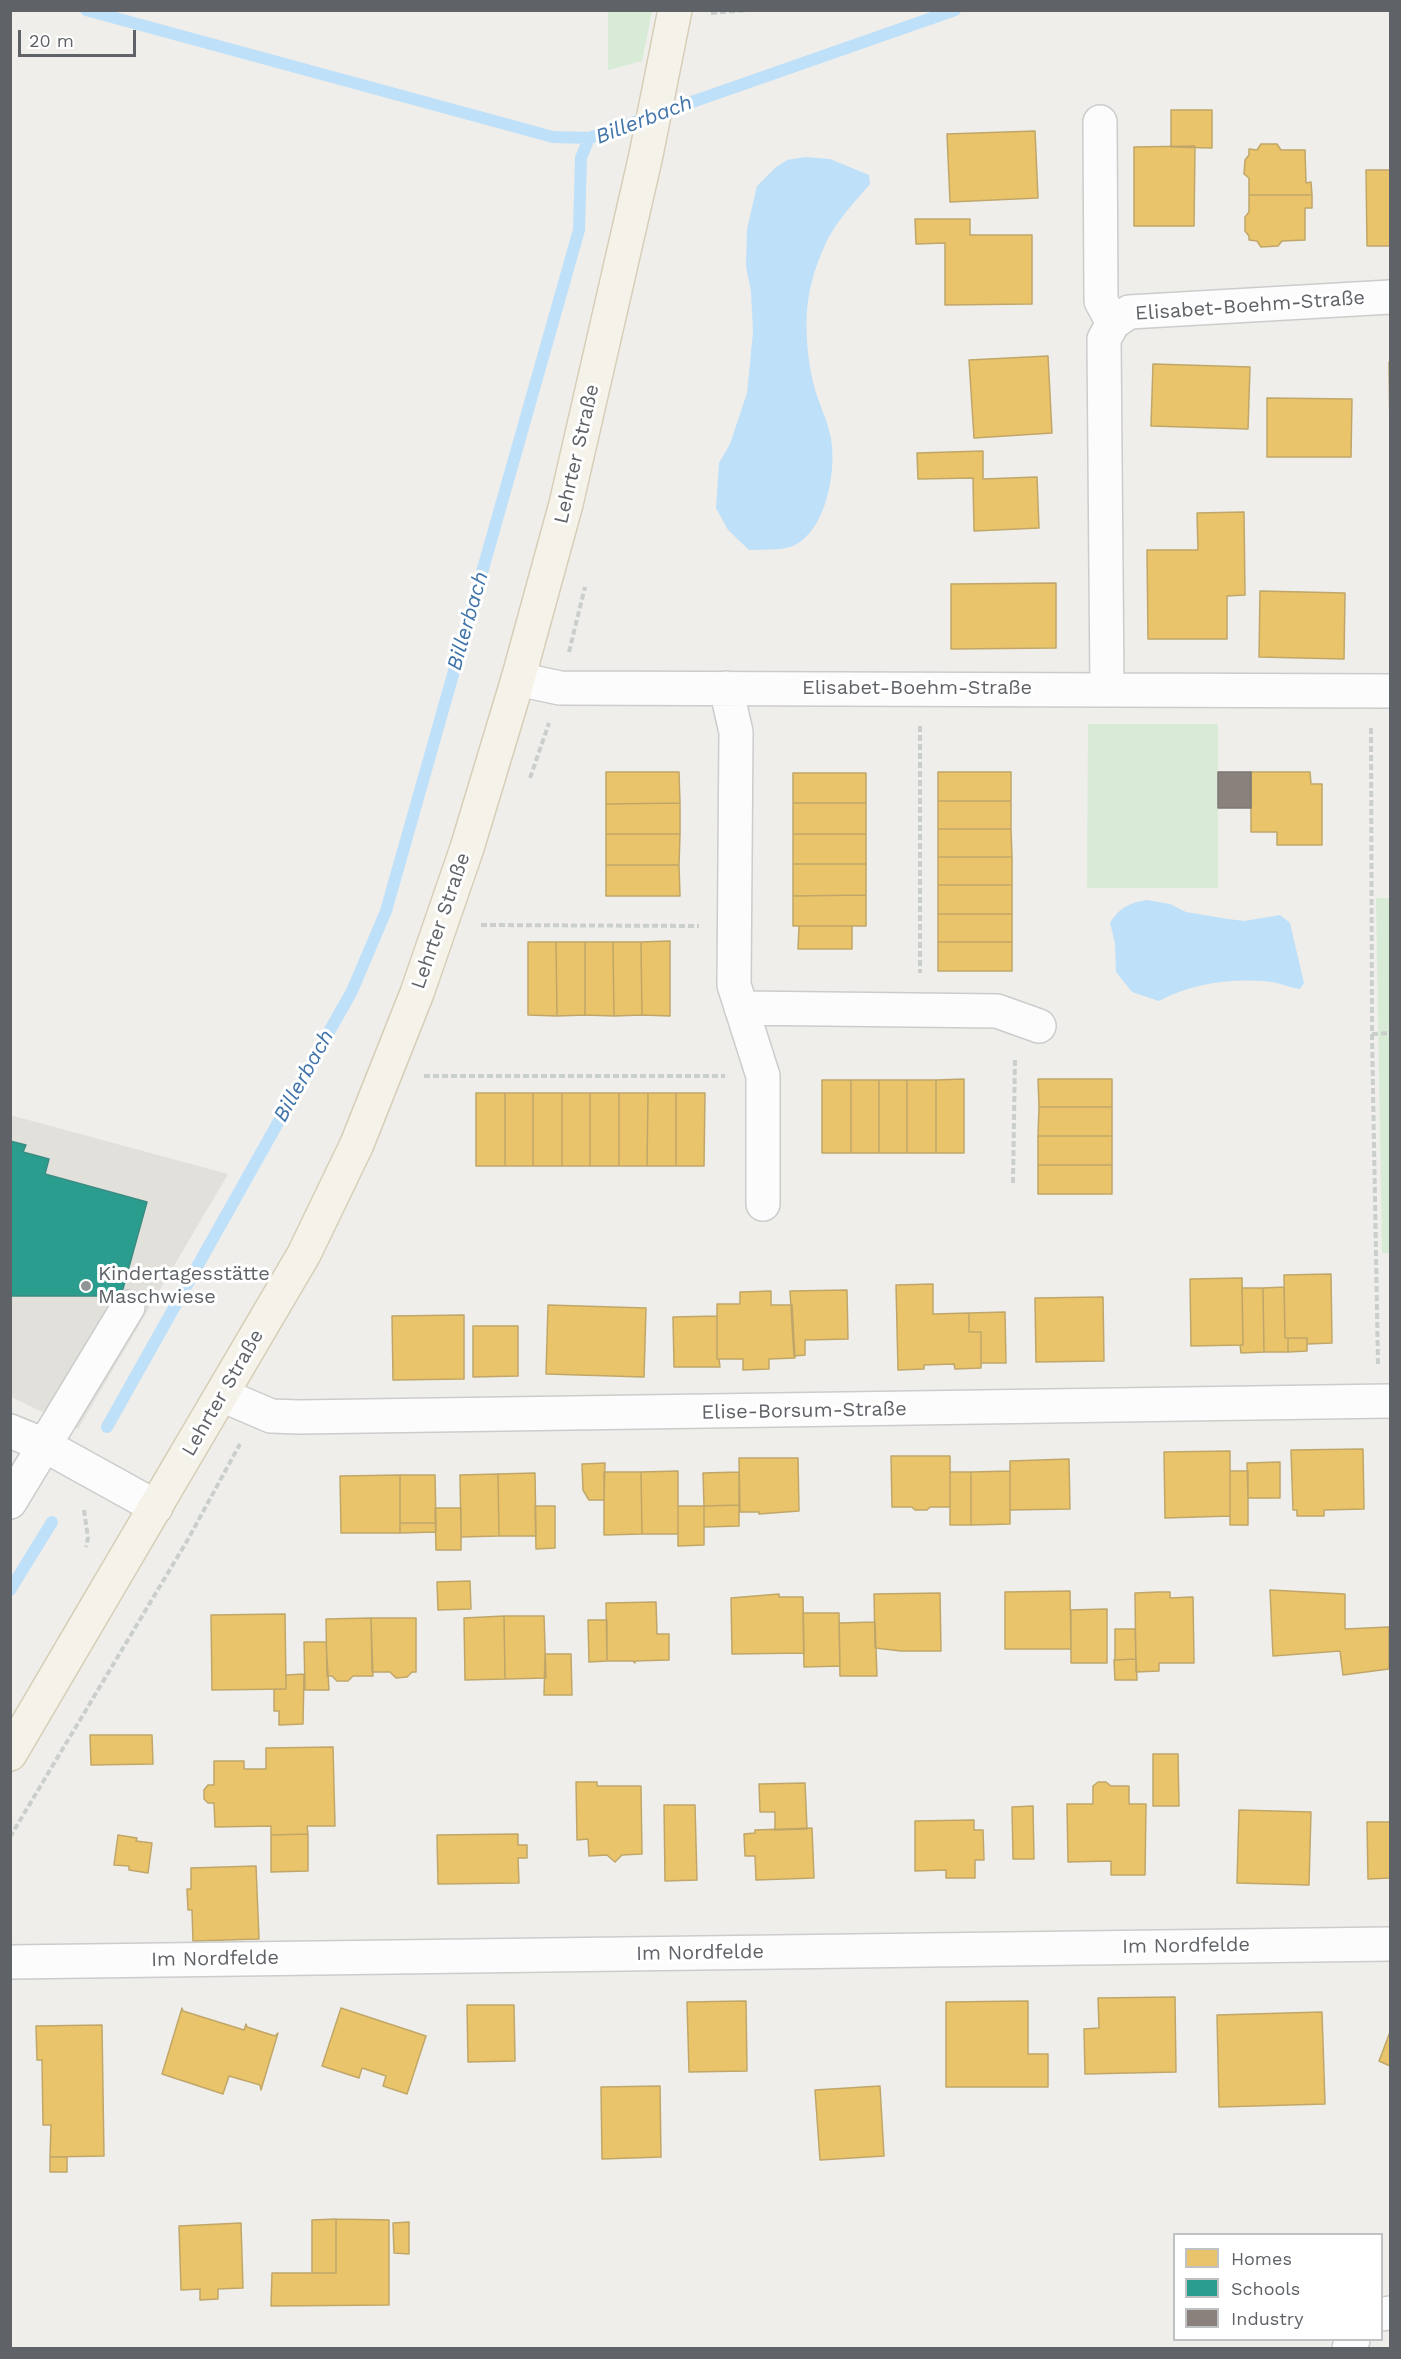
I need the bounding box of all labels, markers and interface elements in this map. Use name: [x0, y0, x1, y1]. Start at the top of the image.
scale bar: [21, 18, 140, 56]
text: 20 m: [29, 30, 74, 51]
water label: Billerbach: [592, 90, 696, 150]
street label: Elisabet-Boehm-Straße: [1134, 286, 1366, 326]
street label: Lehrter Straße: [549, 382, 605, 526]
water label: Billerbach: [442, 569, 494, 673]
street label: Elisabet-Boehm-Straße: [802, 676, 1032, 700]
street label: Lehrter Straße: [406, 850, 476, 992]
water label: Billerbach: [268, 1026, 340, 1126]
place label: Kindertagesstätte Maschwiese: [98, 1262, 270, 1309]
marker: Kindertagesstätte Maschwiese: [79, 1279, 93, 1293]
street label: Lehrter Straße: [177, 1325, 269, 1461]
street label: Elise-Borsum-Straße: [701, 1397, 907, 1425]
street label: Im Nordfelde: [1122, 1933, 1250, 1959]
street label: Im Nordfelde: [636, 1940, 764, 1966]
street label: Im Nordfelde: [151, 1946, 279, 1972]
legend: [1173, 2233, 1383, 2341]
text: Homes: [1231, 2248, 1292, 2269]
text: Schools: [1231, 2278, 1300, 2299]
text: Industry: [1231, 2308, 1303, 2329]

